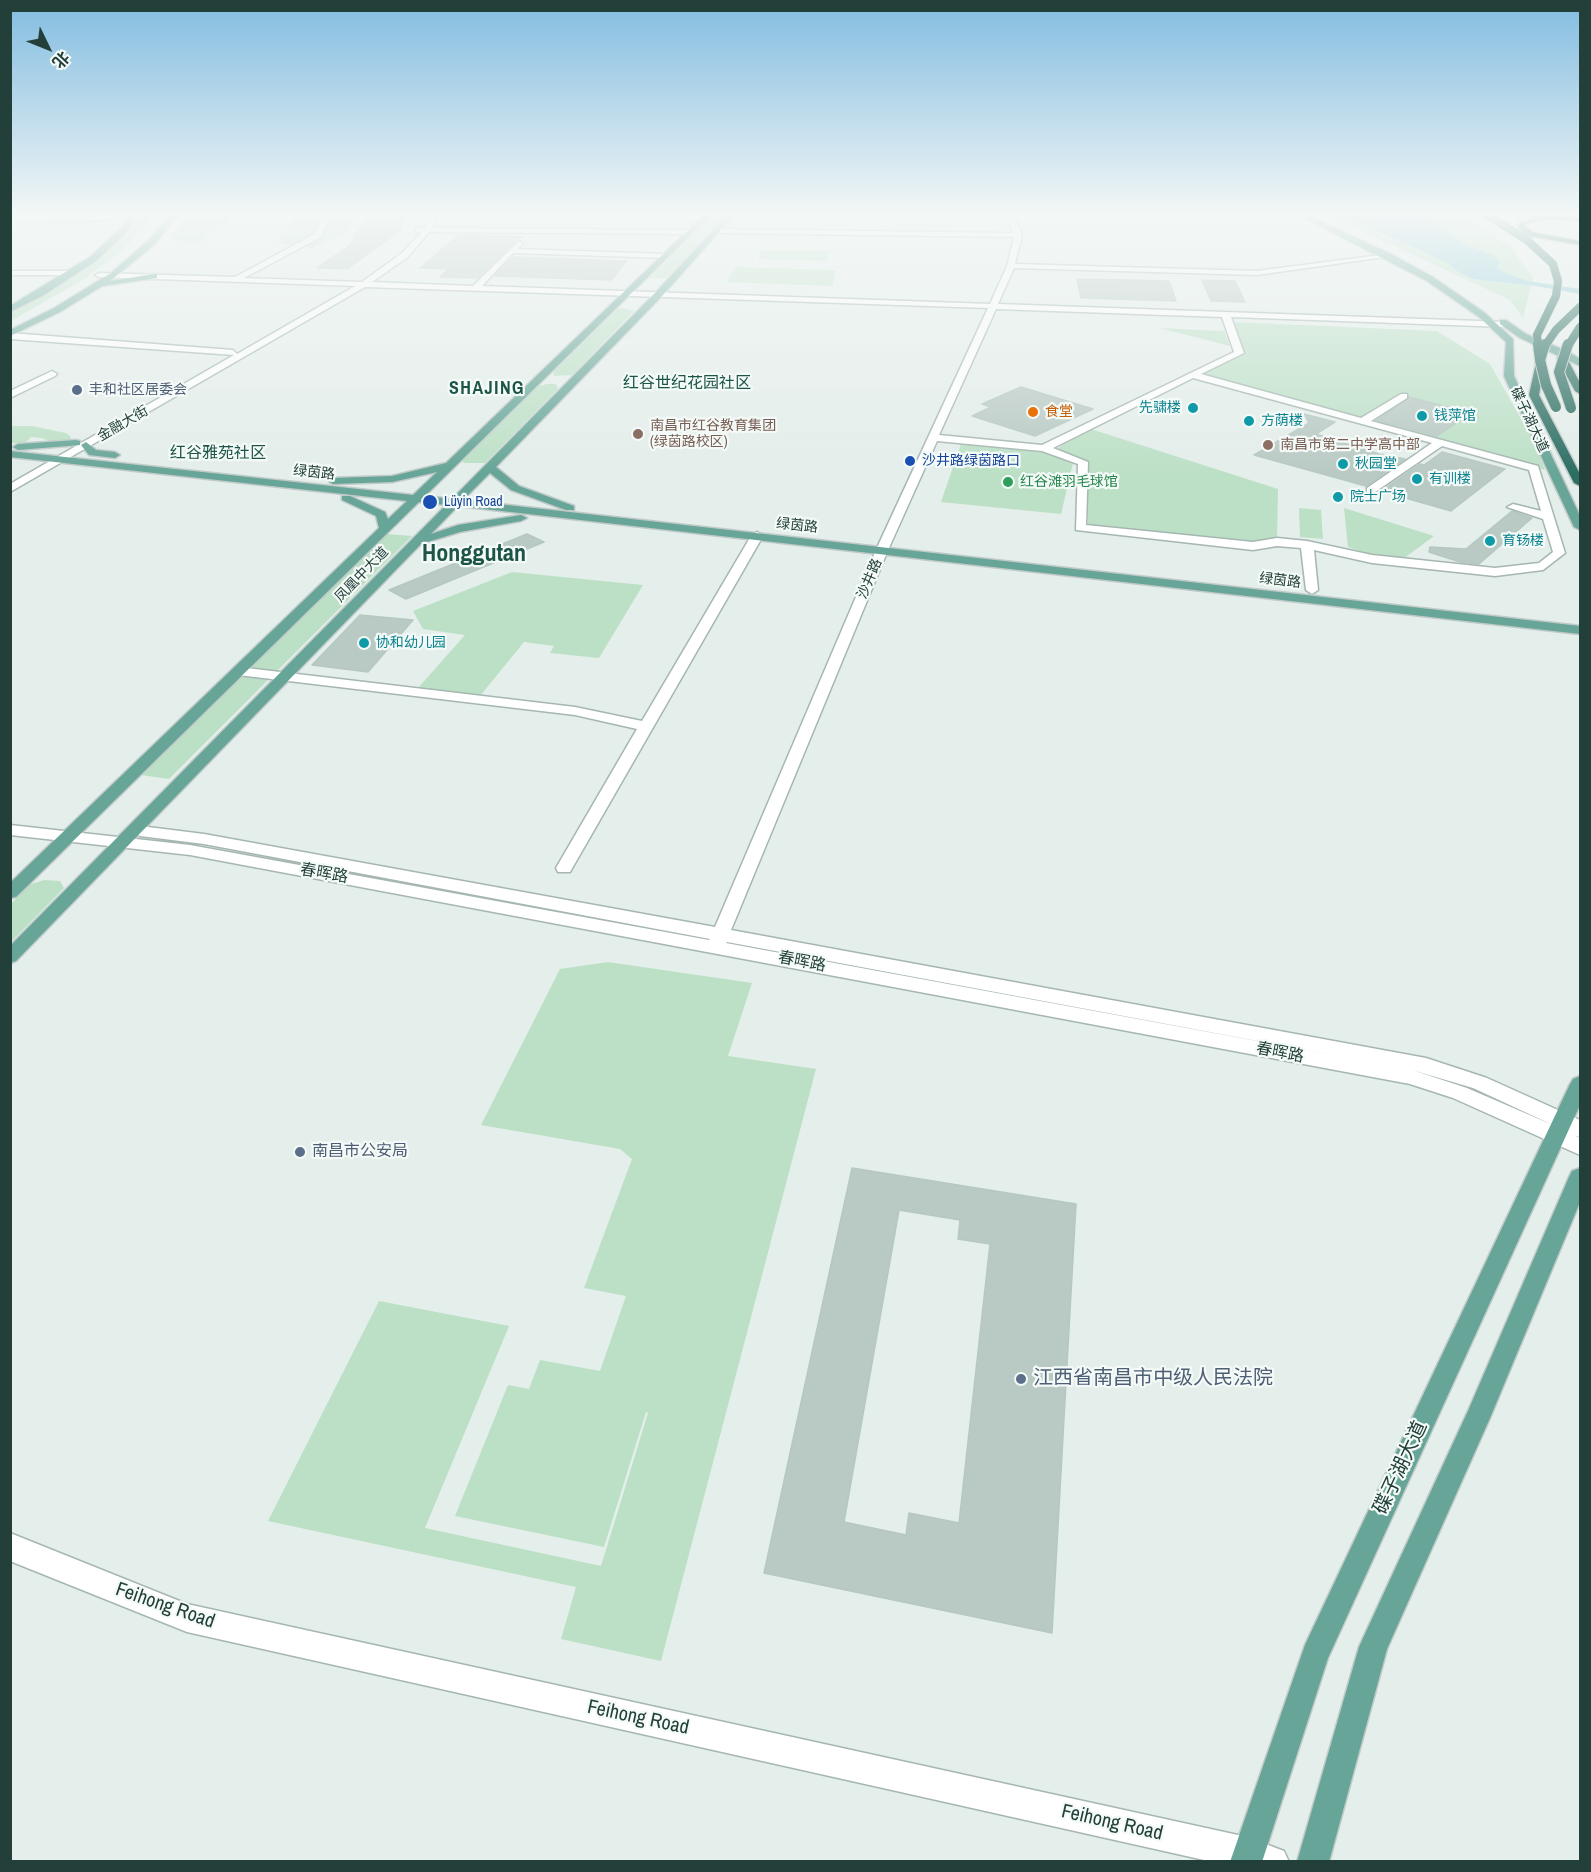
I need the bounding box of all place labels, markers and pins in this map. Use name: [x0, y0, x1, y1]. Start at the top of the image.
place label: 丰和社区居委会: [89, 382, 187, 398]
marker: 丰和社区居委会: [70, 383, 84, 397]
place label: 先骕楼: [1139, 400, 1181, 416]
marker: 先骕楼: [1186, 401, 1200, 415]
place label: 食堂: [1045, 404, 1073, 420]
marker: 食堂: [1026, 405, 1040, 419]
place label: 钱萍馆: [1434, 408, 1476, 424]
marker: 钱萍馆: [1415, 409, 1429, 423]
place label: 方荫楼: [1261, 413, 1303, 429]
marker: 方荫楼: [1242, 414, 1256, 428]
place label: 南昌市红谷教育集团 (绿茵路校区): [650, 418, 776, 450]
marker: 南昌市红谷教育集团 (绿茵路校区): [631, 427, 645, 441]
place label: 南昌市第二中学高中部: [1280, 437, 1420, 453]
marker: 南昌市第二中学高中部: [1261, 438, 1275, 452]
place label: 沙井路绿茵路口: [922, 453, 1020, 469]
marker: 沙井路绿茵路口: [903, 454, 917, 468]
place label: 秋园堂: [1355, 456, 1397, 472]
marker: 秋园堂: [1336, 457, 1350, 471]
place label: 有训楼: [1429, 471, 1471, 487]
marker: 有训楼: [1410, 472, 1424, 486]
place label: 红谷滩羽毛球馆: [1020, 474, 1118, 490]
marker: 红谷滩羽毛球馆: [1001, 475, 1015, 489]
place label: 院士广场: [1350, 489, 1406, 505]
marker: 院士广场: [1331, 490, 1345, 504]
marker: Lüyin Road: [421, 493, 439, 511]
place label: Lüyin Road: [444, 494, 503, 510]
place label: 育钖楼: [1502, 533, 1544, 549]
marker: 育钖楼: [1483, 534, 1497, 548]
place label: 协和幼儿园: [376, 635, 446, 651]
marker: 协和幼儿园: [357, 636, 371, 650]
place label: 南昌市公安局: [312, 1142, 408, 1162]
marker: 南昌市公安局: [293, 1145, 307, 1159]
place label: 江西省南昌市中级人民法院: [1033, 1367, 1273, 1391]
marker: 江西省南昌市中级人民法院: [1014, 1372, 1028, 1386]

